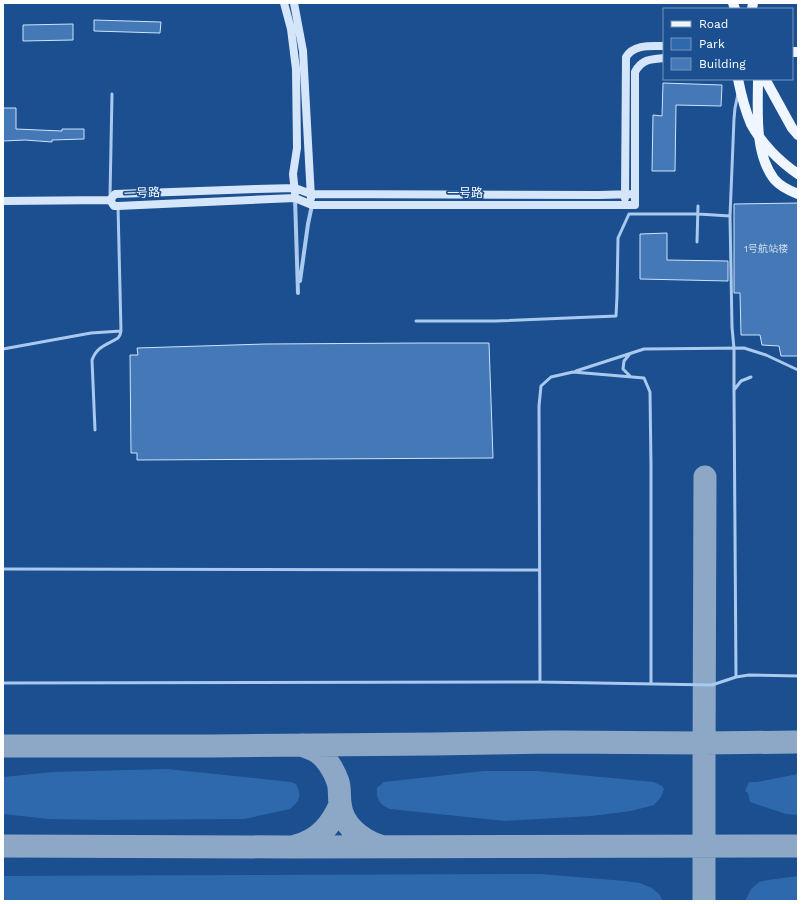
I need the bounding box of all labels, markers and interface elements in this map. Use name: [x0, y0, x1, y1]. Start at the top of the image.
legend: [663, 8, 793, 80]
text: Road: [699, 17, 728, 31]
text: Park: [699, 37, 725, 51]
text: Building: [699, 57, 746, 71]
street label: 一号路: [124, 185, 160, 201]
street label: 一号路: [447, 186, 483, 200]
house number: 1号航站楼: [744, 243, 788, 254]

